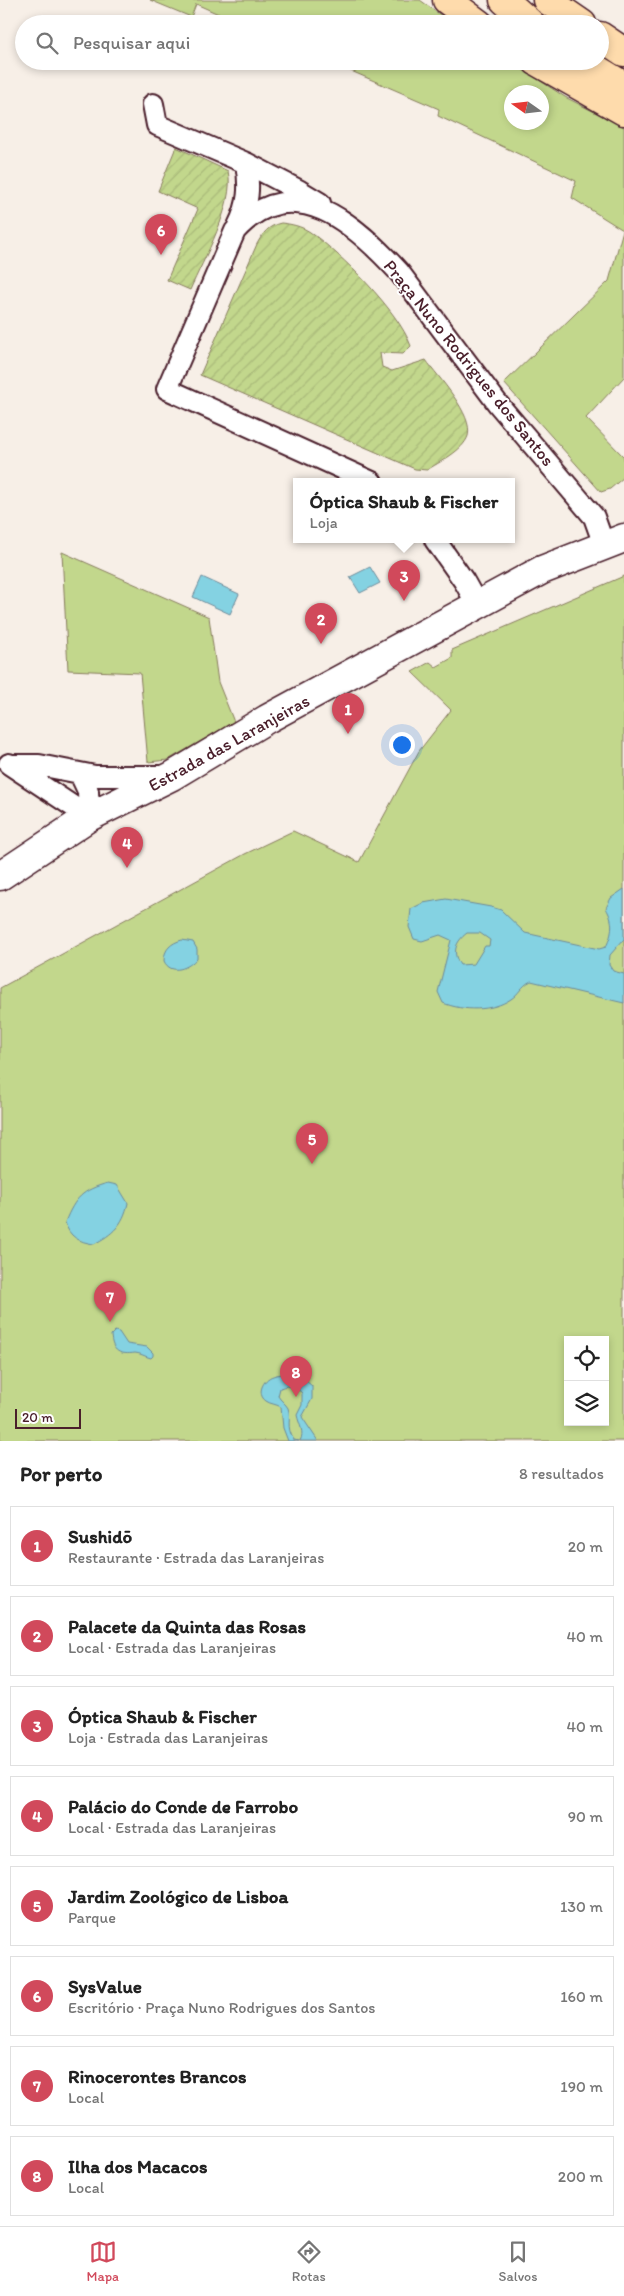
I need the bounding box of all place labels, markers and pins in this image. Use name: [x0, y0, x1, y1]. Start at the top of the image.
pin: 6: [145, 214, 177, 255]
pin: 3: [388, 560, 420, 601]
pin: 2: [305, 603, 337, 644]
pin: 1: [332, 693, 364, 734]
pin: 4: [111, 827, 143, 868]
pin: 5: [296, 1123, 328, 1164]
pin: 7: [94, 1281, 126, 1322]
pin: 8: [280, 1356, 312, 1397]

